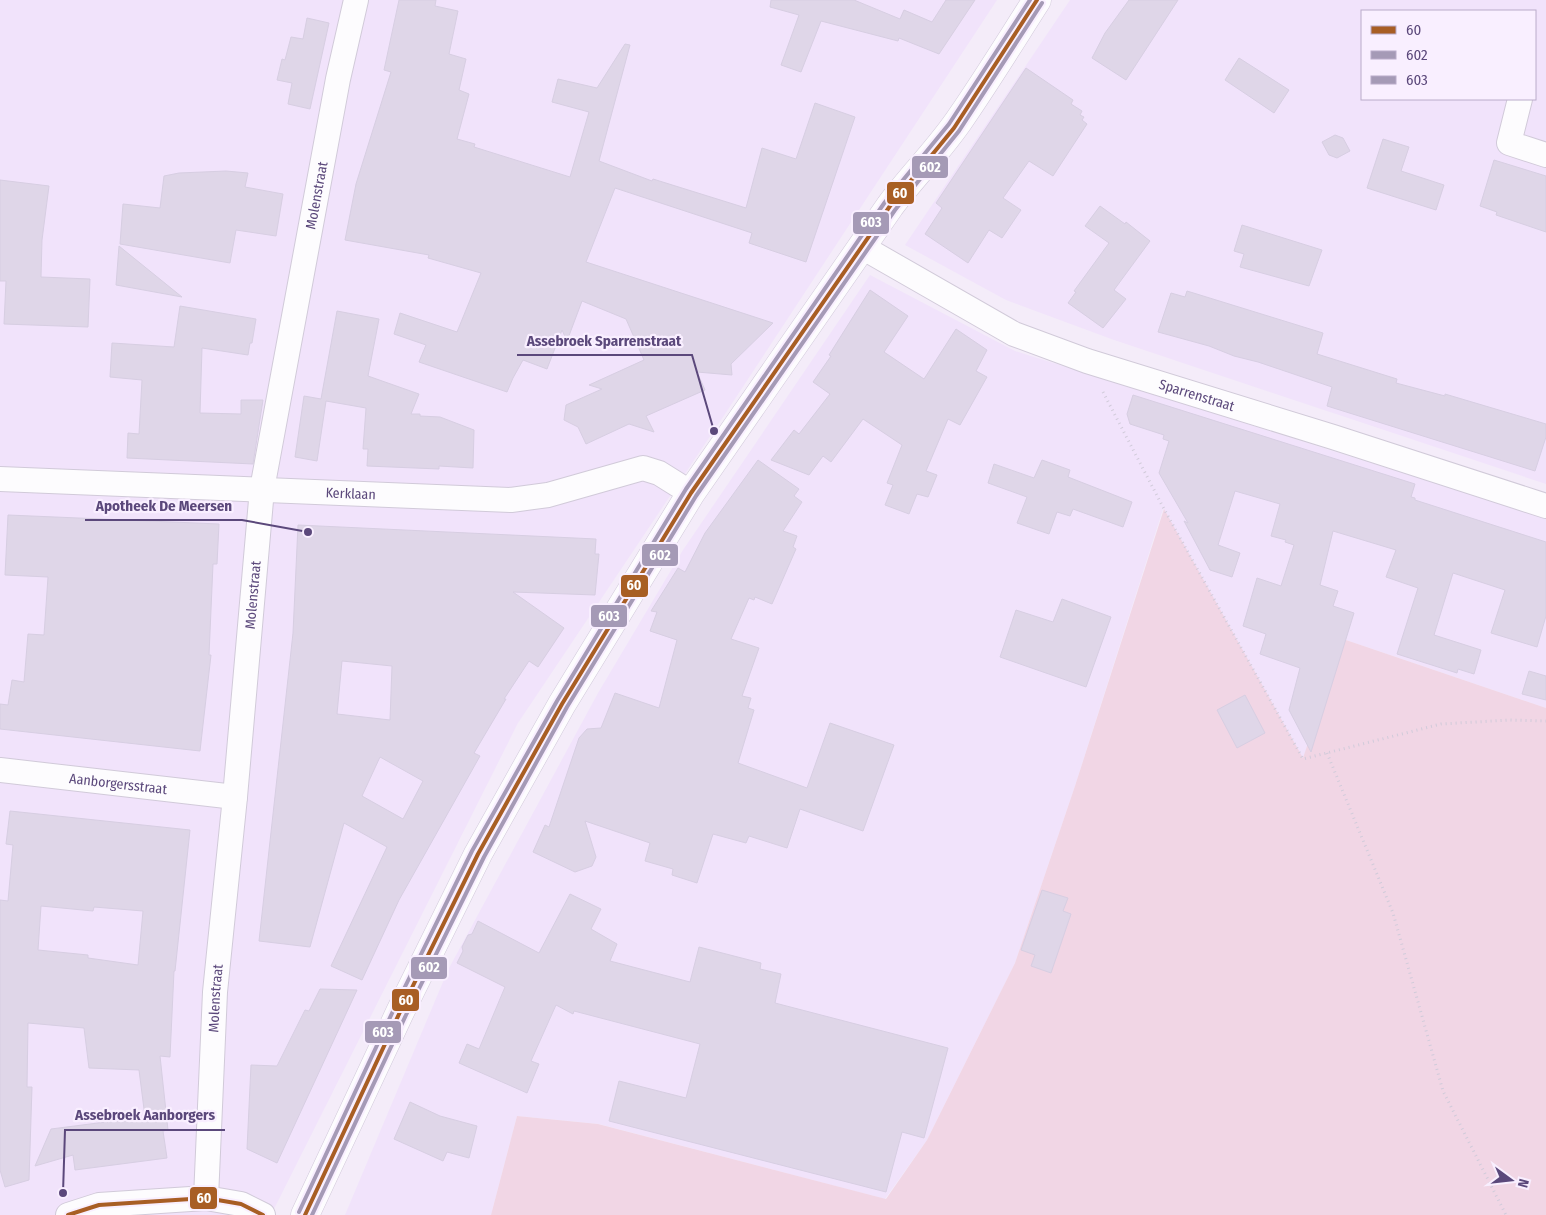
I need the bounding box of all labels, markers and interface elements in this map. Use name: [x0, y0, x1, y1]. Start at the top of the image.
legend: [1361, 10, 1536, 100]
text: 60: [1406, 21, 1421, 39]
text: 602: [1406, 46, 1428, 64]
text: 603: [1406, 71, 1428, 89]
line badge: 602: [911, 155, 949, 179]
text: 602: [919, 159, 941, 176]
street label: Molenstraat: [302, 160, 332, 231]
line badge: 60: [886, 181, 915, 205]
text: 60: [893, 185, 908, 202]
line badge: 603: [852, 211, 890, 235]
text: 603: [860, 214, 882, 231]
callout: Assebroek Sparrenstraat: [517, 325, 692, 355]
text: Assebroek Sparrenstraat: [526, 332, 682, 350]
street label: Sparrenstraat: [1157, 376, 1237, 415]
street label: Kerklaan: [325, 484, 376, 503]
callout: Apotheek De Meersen: [85, 490, 242, 520]
text: Apotheek De Meersen: [95, 497, 232, 515]
line badge: 602: [641, 543, 679, 567]
text: 602: [649, 547, 671, 564]
street label: Molenstraat: [242, 560, 265, 630]
line badge: 60: [620, 574, 649, 598]
text: 60: [627, 577, 642, 594]
line badge: 603: [590, 604, 628, 628]
text: 603: [598, 608, 620, 625]
street label: Aanborgersstraat: [68, 770, 168, 798]
line badge: 602: [410, 956, 448, 980]
text: 602: [418, 959, 440, 976]
street label: Molenstraat: [205, 963, 227, 1033]
line badge: 60: [391, 988, 420, 1012]
text: 60: [399, 992, 414, 1009]
line badge: 603: [364, 1020, 402, 1044]
text: 603: [372, 1024, 394, 1041]
callout: Assebroek Aanborgers: [65, 1100, 225, 1130]
text: Assebroek Aanborgers: [74, 1106, 215, 1124]
north arrow: [1486, 1155, 1536, 1205]
text: N: [1514, 1177, 1532, 1189]
line badge: 60: [189, 1186, 218, 1210]
text: 60: [197, 1190, 212, 1207]

